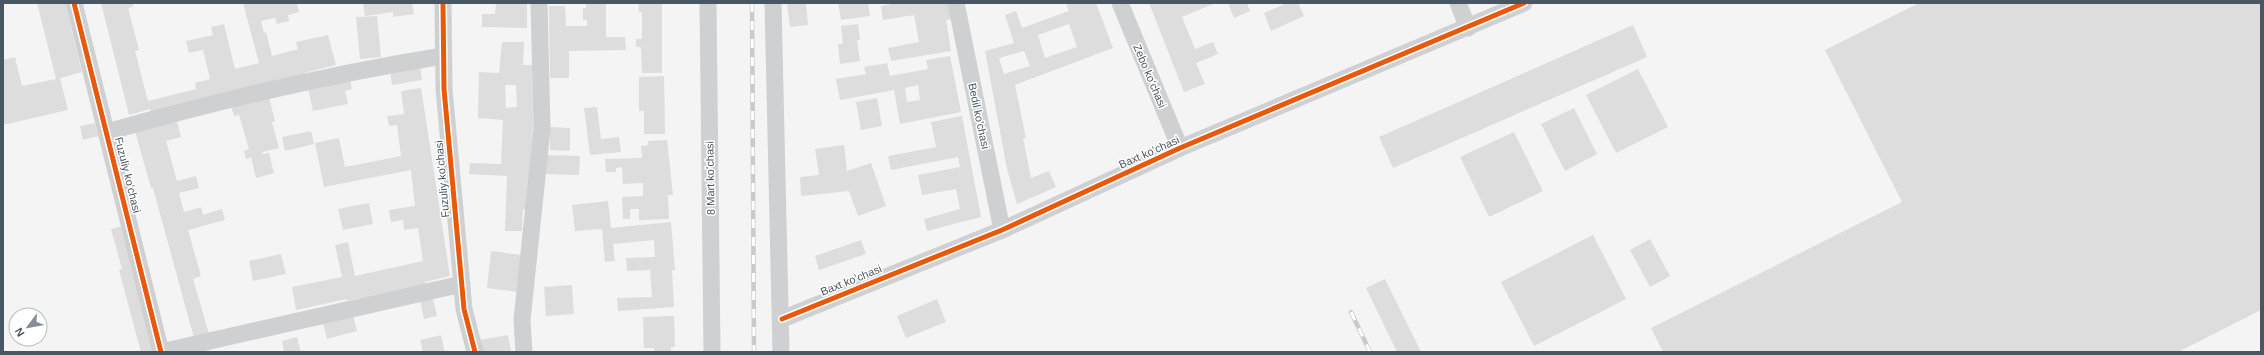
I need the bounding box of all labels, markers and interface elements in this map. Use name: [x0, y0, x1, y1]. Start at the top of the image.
street label: Zebo koʻchasi: [1131, 42, 1169, 110]
street label: Bedil ko'chasi: [966, 82, 992, 150]
street label: Baxt koʻchasi: [1117, 133, 1181, 171]
street label: Fuzuliy koʻchasi: [113, 136, 143, 214]
street label: Fuzuliy koʻchasi: [433, 140, 451, 218]
street label: 8 Mart koʻchasi: [703, 141, 717, 215]
street label: Baxt koʻchasi: [819, 262, 883, 298]
north arrow: [8, 307, 48, 347]
text: N: [12, 326, 27, 339]

